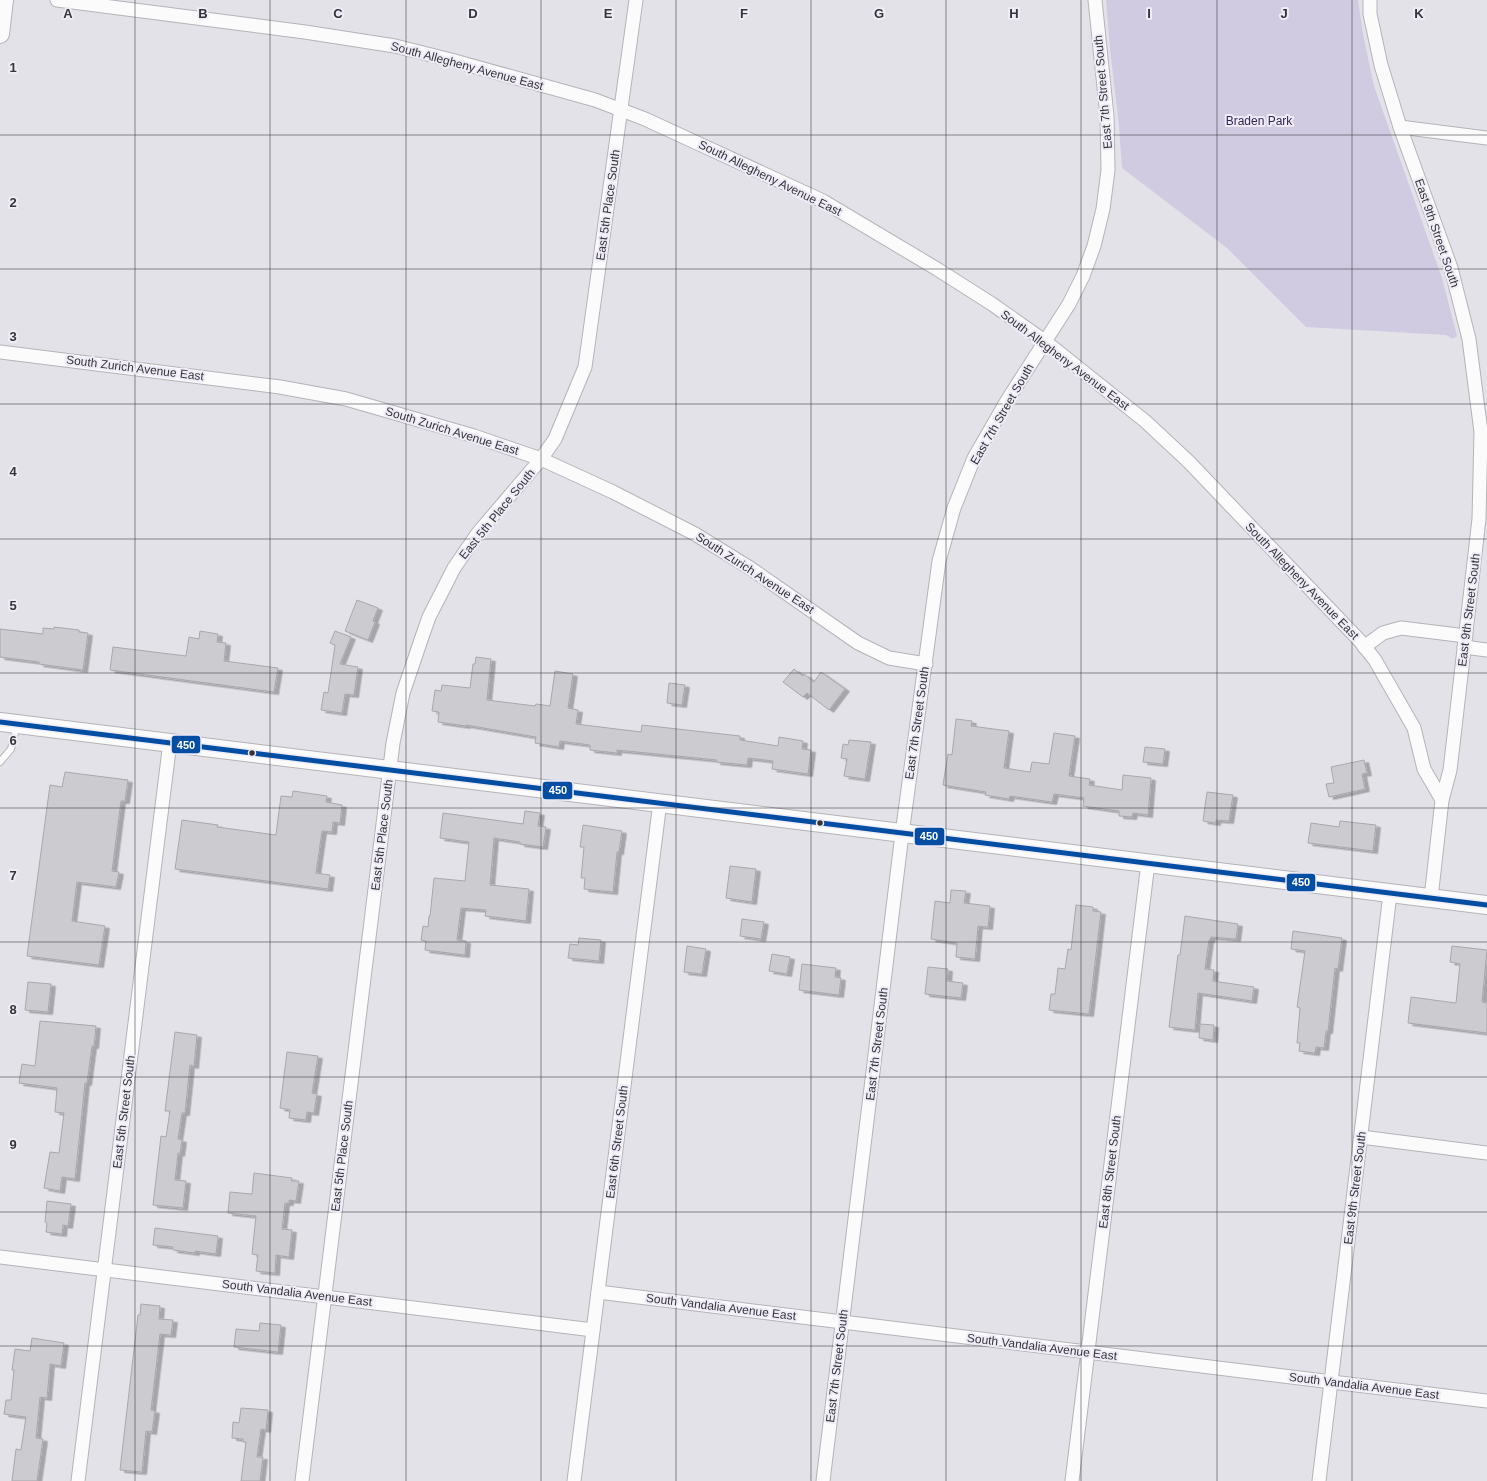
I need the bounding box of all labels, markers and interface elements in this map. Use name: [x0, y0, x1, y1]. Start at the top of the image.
text: A: [63, 6, 73, 21]
text: B: [198, 6, 208, 21]
text: C: [333, 6, 343, 21]
text: D: [468, 6, 478, 21]
text: E: [604, 6, 613, 21]
text: F: [740, 6, 748, 21]
text: G: [874, 6, 884, 21]
text: H: [1009, 6, 1019, 21]
text: I: [1147, 6, 1151, 21]
text: J: [1280, 6, 1288, 21]
text: K: [1414, 6, 1424, 21]
street label: East 7th Street South: [1091, 35, 1115, 149]
street label: South Allegheny Avenue East: [389, 39, 545, 93]
text: 1: [9, 60, 17, 75]
park label: Braden Park: [1226, 114, 1293, 128]
street label: South Allegheny Avenue East: [696, 137, 844, 219]
street label: East 5th Place South: [593, 149, 623, 261]
street label: East 9th Street South: [1412, 177, 1462, 289]
text: 2: [9, 195, 17, 210]
street label: South Allegheny Avenue East: [998, 307, 1133, 413]
text: 3: [9, 329, 17, 344]
street label: South Zurich Avenue East: [65, 353, 205, 383]
street label: East 7th Street South: [967, 361, 1037, 467]
street label: South Zurich Avenue East: [384, 404, 521, 458]
text: 4: [9, 464, 17, 479]
street label: East 5th Place South: [456, 466, 538, 562]
street label: South Allegheny Avenue East: [1242, 520, 1362, 643]
street label: South Zurich Avenue East: [693, 529, 817, 617]
street label: East 9th Street South: [1455, 553, 1483, 667]
text: 5: [9, 598, 17, 613]
street label: East 7th Street South: [902, 666, 932, 780]
text: 6: [9, 733, 17, 748]
line badge: 450: [171, 735, 201, 754]
text: 450: [177, 739, 195, 751]
unlabelled marker: [247, 748, 257, 758]
street label: East 5th Place South: [368, 779, 396, 891]
line badge: 450: [542, 781, 573, 800]
text: 450: [549, 784, 567, 796]
unlabelled marker: [815, 818, 825, 828]
line badge: 450: [914, 827, 945, 846]
text: 450: [920, 830, 938, 842]
text: 7: [9, 868, 17, 883]
line badge: 450: [1286, 873, 1316, 892]
text: 450: [1292, 876, 1310, 888]
street label: East 7th Street South: [863, 987, 891, 1101]
text: 8: [9, 1002, 17, 1017]
street label: East 5th Street South: [110, 1055, 138, 1169]
street label: East 6th Street South: [603, 1085, 631, 1199]
street label: East 5th Place South: [328, 1100, 356, 1212]
street label: East 8th Street South: [1096, 1115, 1124, 1229]
street label: East 9th Street South: [1341, 1131, 1369, 1245]
text: 9: [9, 1137, 17, 1152]
street label: South Vandalia Avenue East: [221, 1277, 373, 1309]
street label: South Vandalia Avenue East: [645, 1291, 797, 1323]
street label: East 7th Street South: [823, 1309, 851, 1423]
street label: South Vandalia Avenue East: [966, 1331, 1118, 1363]
street label: South Vandalia Avenue East: [1288, 1370, 1440, 1402]

